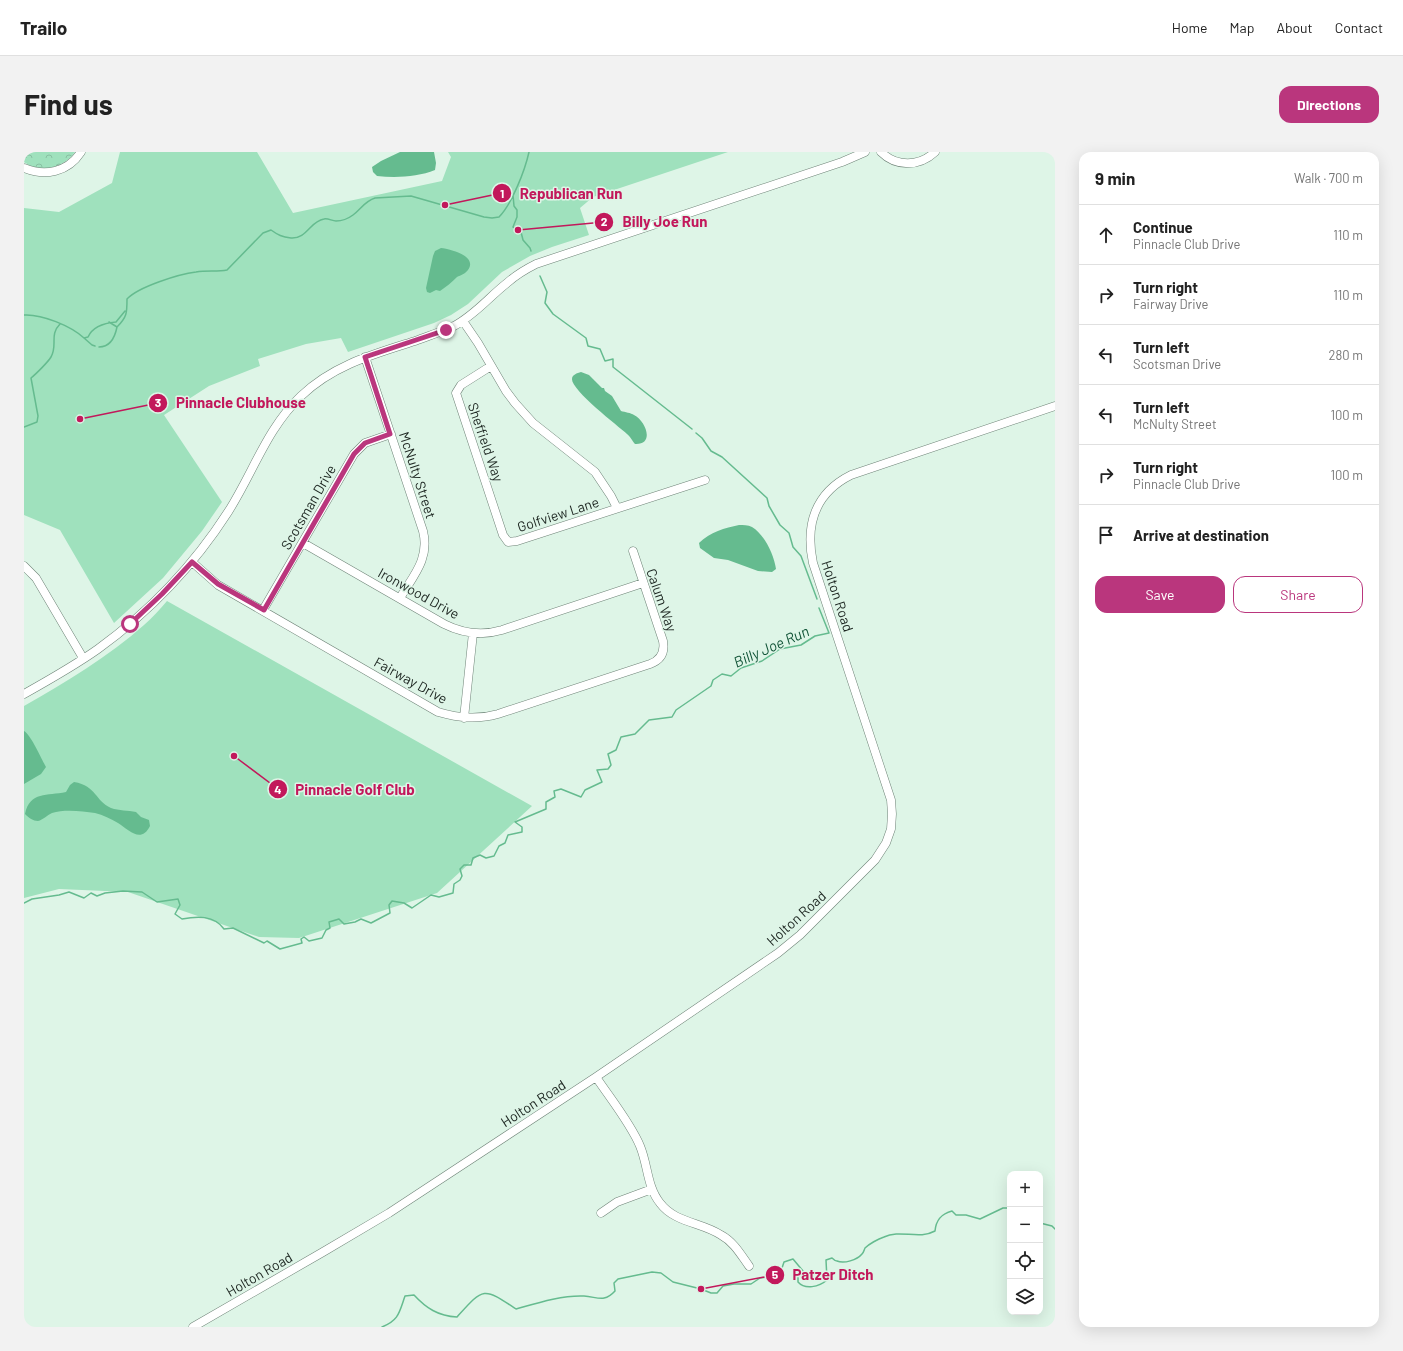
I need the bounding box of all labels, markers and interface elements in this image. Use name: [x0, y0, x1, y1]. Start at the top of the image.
text: Trailo: [20, 16, 67, 39]
text: Home: [1172, 19, 1208, 36]
text: Map: [1230, 19, 1254, 36]
text: About: [1276, 19, 1313, 36]
text: Contact: [1335, 19, 1383, 36]
button: Directions: [1279, 86, 1379, 123]
text: Find us: [24, 87, 113, 121]
text: 9 min: [1095, 168, 1135, 188]
text: Walk · 700 m: [1294, 170, 1363, 186]
callout: Republican Run: [492, 180, 631, 207]
text: Republican Run: [520, 184, 622, 202]
text: 1: [500, 186, 504, 200]
callout: Billy Joe Run: [594, 208, 715, 235]
text: Billy Joe Run: [623, 212, 707, 230]
text: 2: [601, 214, 608, 228]
text: Continue: [1133, 218, 1193, 236]
icon: ahead: [1095, 224, 1117, 246]
text: 110 m: [1333, 227, 1363, 243]
text: Pinnacle Club Drive: [1133, 236, 1240, 252]
text: Turn right: [1133, 278, 1198, 296]
icon: right: [1095, 284, 1117, 306]
text: 110 m: [1333, 287, 1363, 303]
text: Fairway Drive: [1133, 296, 1208, 312]
route end: [437, 321, 455, 339]
text: Turn left: [1133, 338, 1189, 356]
icon: left: [1095, 344, 1117, 366]
text: 280 m: [1329, 347, 1363, 363]
text: Scotsman Drive: [1133, 356, 1221, 372]
callout: Pinnacle Clubhouse: [148, 389, 314, 416]
text: Pinnacle Clubhouse: [176, 393, 306, 411]
text: 3: [155, 395, 161, 409]
text: Turn left: [1133, 398, 1189, 416]
street label: Sheffield Way: [465, 400, 508, 484]
icon: left: [1095, 404, 1117, 426]
text: 100 m: [1330, 407, 1363, 423]
text: McNulty Street: [1133, 416, 1217, 432]
street label: McNulty Street: [396, 430, 440, 520]
text: Turn right: [1133, 458, 1198, 476]
street label: Scotsman Drive: [277, 462, 339, 552]
icon: right: [1095, 464, 1117, 486]
text: 100 m: [1330, 467, 1363, 483]
text: Pinnacle Club Drive: [1133, 476, 1240, 492]
street label: Golfview Lane: [515, 493, 601, 535]
icon: arrive: [1095, 524, 1117, 546]
text: Arrive at destination: [1133, 526, 1269, 544]
street label: Holton Road: [819, 558, 857, 634]
street label: Ironwood Drive: [375, 564, 463, 622]
street label: Calum Way: [643, 566, 681, 634]
button: Save: [1095, 576, 1225, 613]
button: Share: [1233, 576, 1363, 613]
route start: [121, 615, 139, 633]
water label: Billy Joe Run: [730, 621, 812, 671]
street label: Fairway Drive: [371, 653, 451, 707]
callout: Pinnacle Golf Club: [268, 776, 423, 803]
text: Pinnacle Golf Club: [295, 780, 415, 798]
text: 4: [274, 782, 282, 796]
street label: Holton Road: [763, 887, 829, 949]
street label: Holton Road: [497, 1076, 569, 1130]
map controls: [1007, 1171, 1043, 1315]
button: +: [1007, 1171, 1043, 1207]
button: −: [1007, 1207, 1043, 1243]
button: locate: [1007, 1243, 1043, 1279]
street label: Holton Road: [223, 1248, 295, 1300]
callout: Patzer Ditch: [765, 1261, 882, 1288]
text: Patzer Ditch: [792, 1265, 874, 1283]
text: 5: [772, 1267, 779, 1281]
button: layers: [1007, 1279, 1043, 1315]

